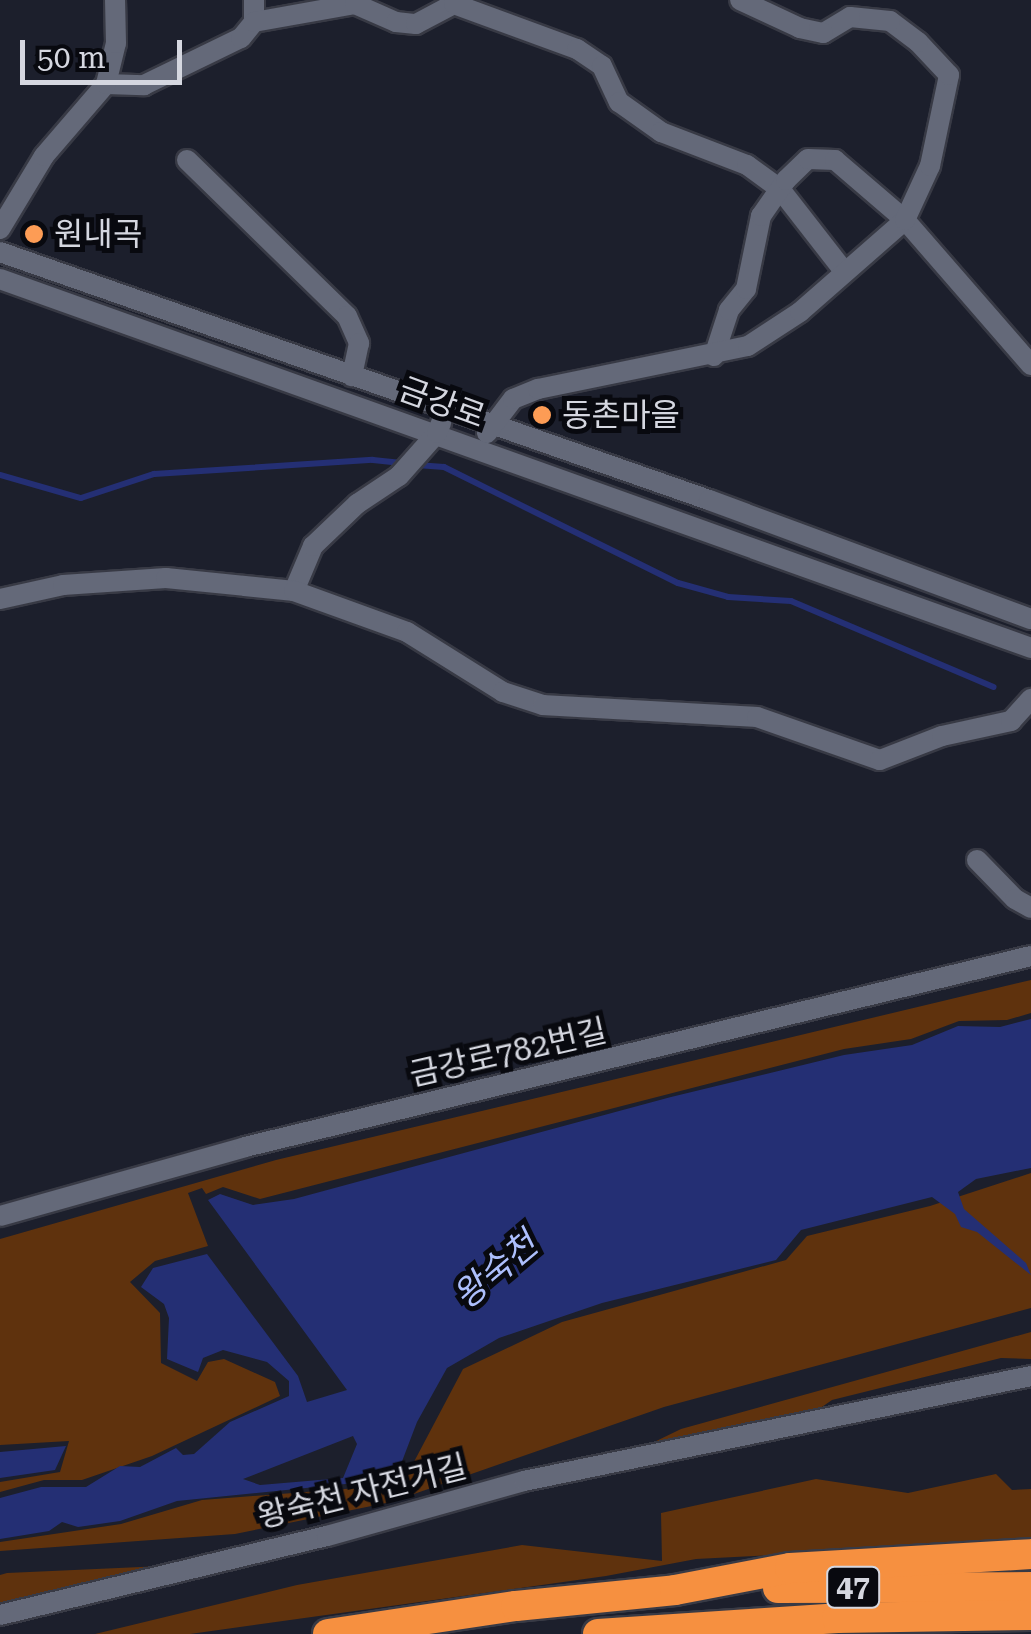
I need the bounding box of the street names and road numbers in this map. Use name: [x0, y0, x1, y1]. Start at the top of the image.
street label: 금강로: [394, 370, 490, 436]
street label: 금강로782번길: [406, 1012, 610, 1094]
street label: 왕숙천 자전거길: [253, 1447, 471, 1537]
road number: 47: [826, 1562, 880, 1612]

